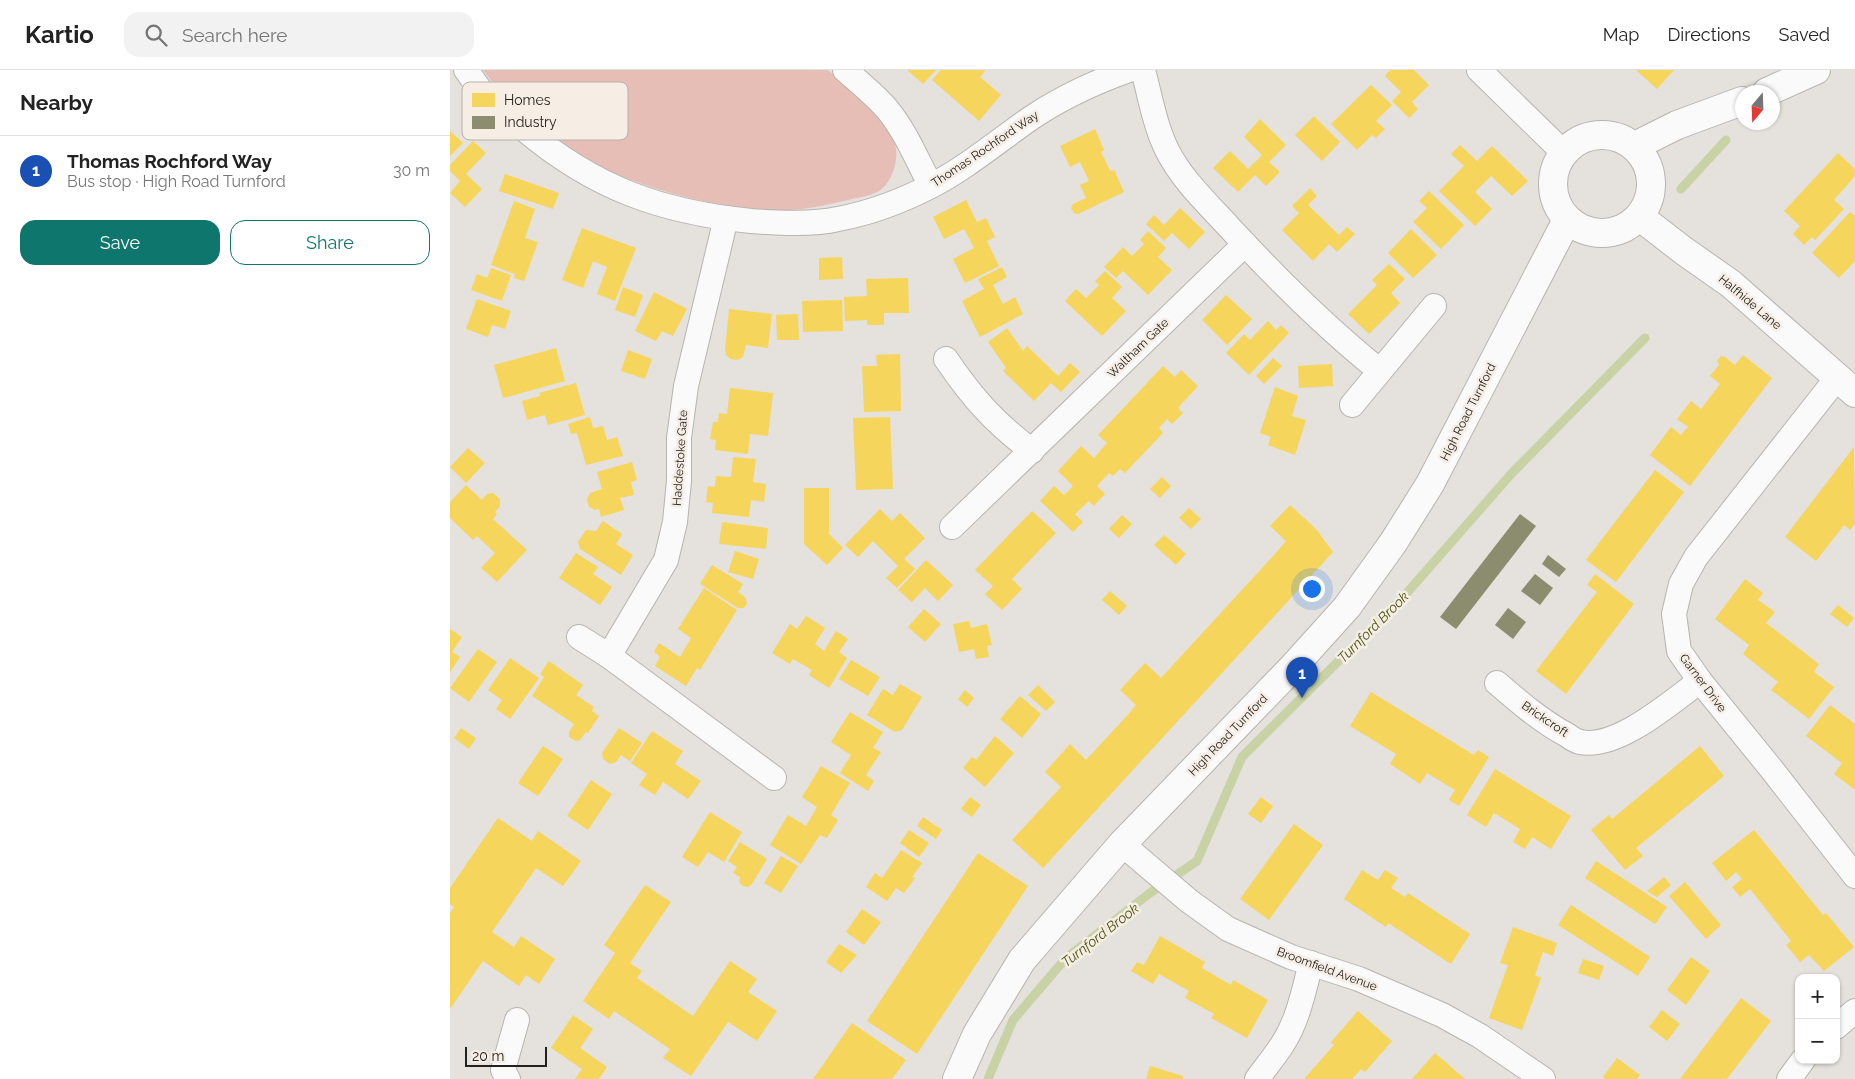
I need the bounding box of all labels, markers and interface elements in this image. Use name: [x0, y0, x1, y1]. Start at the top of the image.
search box: [124, 12, 474, 57]
text: Kartio: [25, 20, 94, 49]
icon: search: [142, 21, 170, 49]
text: Search here: [182, 24, 287, 46]
text: Map: [1603, 24, 1639, 45]
text: Directions: [1667, 24, 1751, 45]
text: Saved: [1779, 24, 1830, 45]
legend: [462, 82, 628, 140]
north arrow: [1735, 85, 1780, 130]
text: Nearby: [20, 90, 93, 115]
text: Homes: [504, 92, 551, 108]
street label: Thomas Rochford Way: [929, 108, 1042, 190]
text: Industry: [504, 114, 557, 130]
text: Thomas Rochford Way: [67, 150, 272, 172]
text: 1: [32, 161, 40, 180]
text: 30 m: [393, 161, 430, 180]
text: Bus stop · High Road Turnford: [67, 172, 286, 191]
button: Save: [20, 220, 220, 265]
button: Share: [230, 220, 430, 265]
street label: Halfhide Lane: [1716, 272, 1784, 332]
street label: Waltham Gate: [1105, 315, 1171, 381]
street label: High Road Turnford: [1437, 361, 1499, 463]
street label: Haddestoke Gate: [670, 409, 690, 507]
your location: [1299, 576, 1325, 602]
water label: Turnford Brook: [1334, 588, 1412, 666]
street label: Garner Drive: [1677, 651, 1729, 715]
pin: 1: [1286, 657, 1318, 698]
street label: High Road Turnford: [1186, 691, 1270, 779]
street label: Brickcroft: [1519, 698, 1571, 740]
water label: Turnford Brook: [1058, 900, 1142, 970]
street label: Broomfield Avenue: [1275, 944, 1379, 994]
map controls: [1795, 974, 1840, 1064]
button: +: [1795, 974, 1840, 1019]
button: −: [1795, 1019, 1840, 1064]
scale bar: [465, 1044, 548, 1067]
text: 20 m: [472, 1048, 504, 1064]

